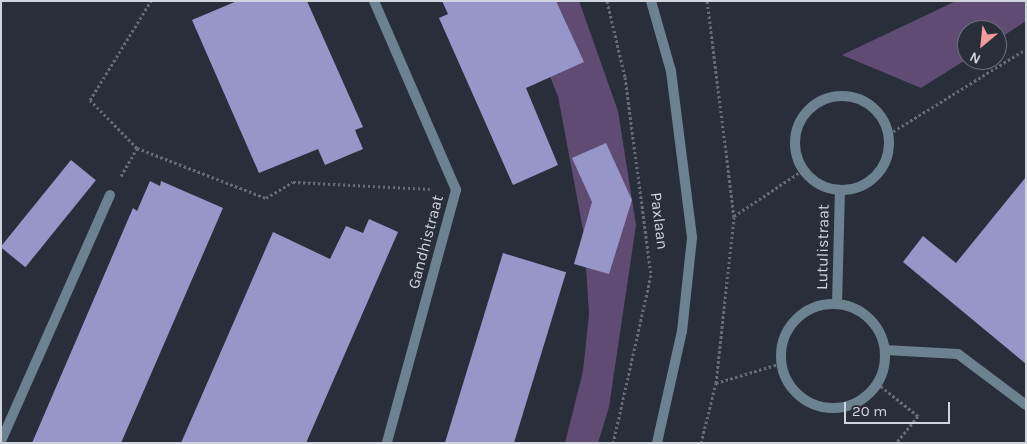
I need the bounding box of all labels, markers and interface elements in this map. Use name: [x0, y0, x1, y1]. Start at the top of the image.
north arrow: [957, 20, 1007, 70]
text: N: [967, 48, 984, 68]
street label: Paxlaan: [646, 191, 672, 251]
street label: Gandhistraat: [404, 193, 448, 291]
street label: Lutulistraat: [813, 204, 833, 290]
scale bar: [847, 392, 953, 424]
text: 20 m: [852, 402, 887, 420]

